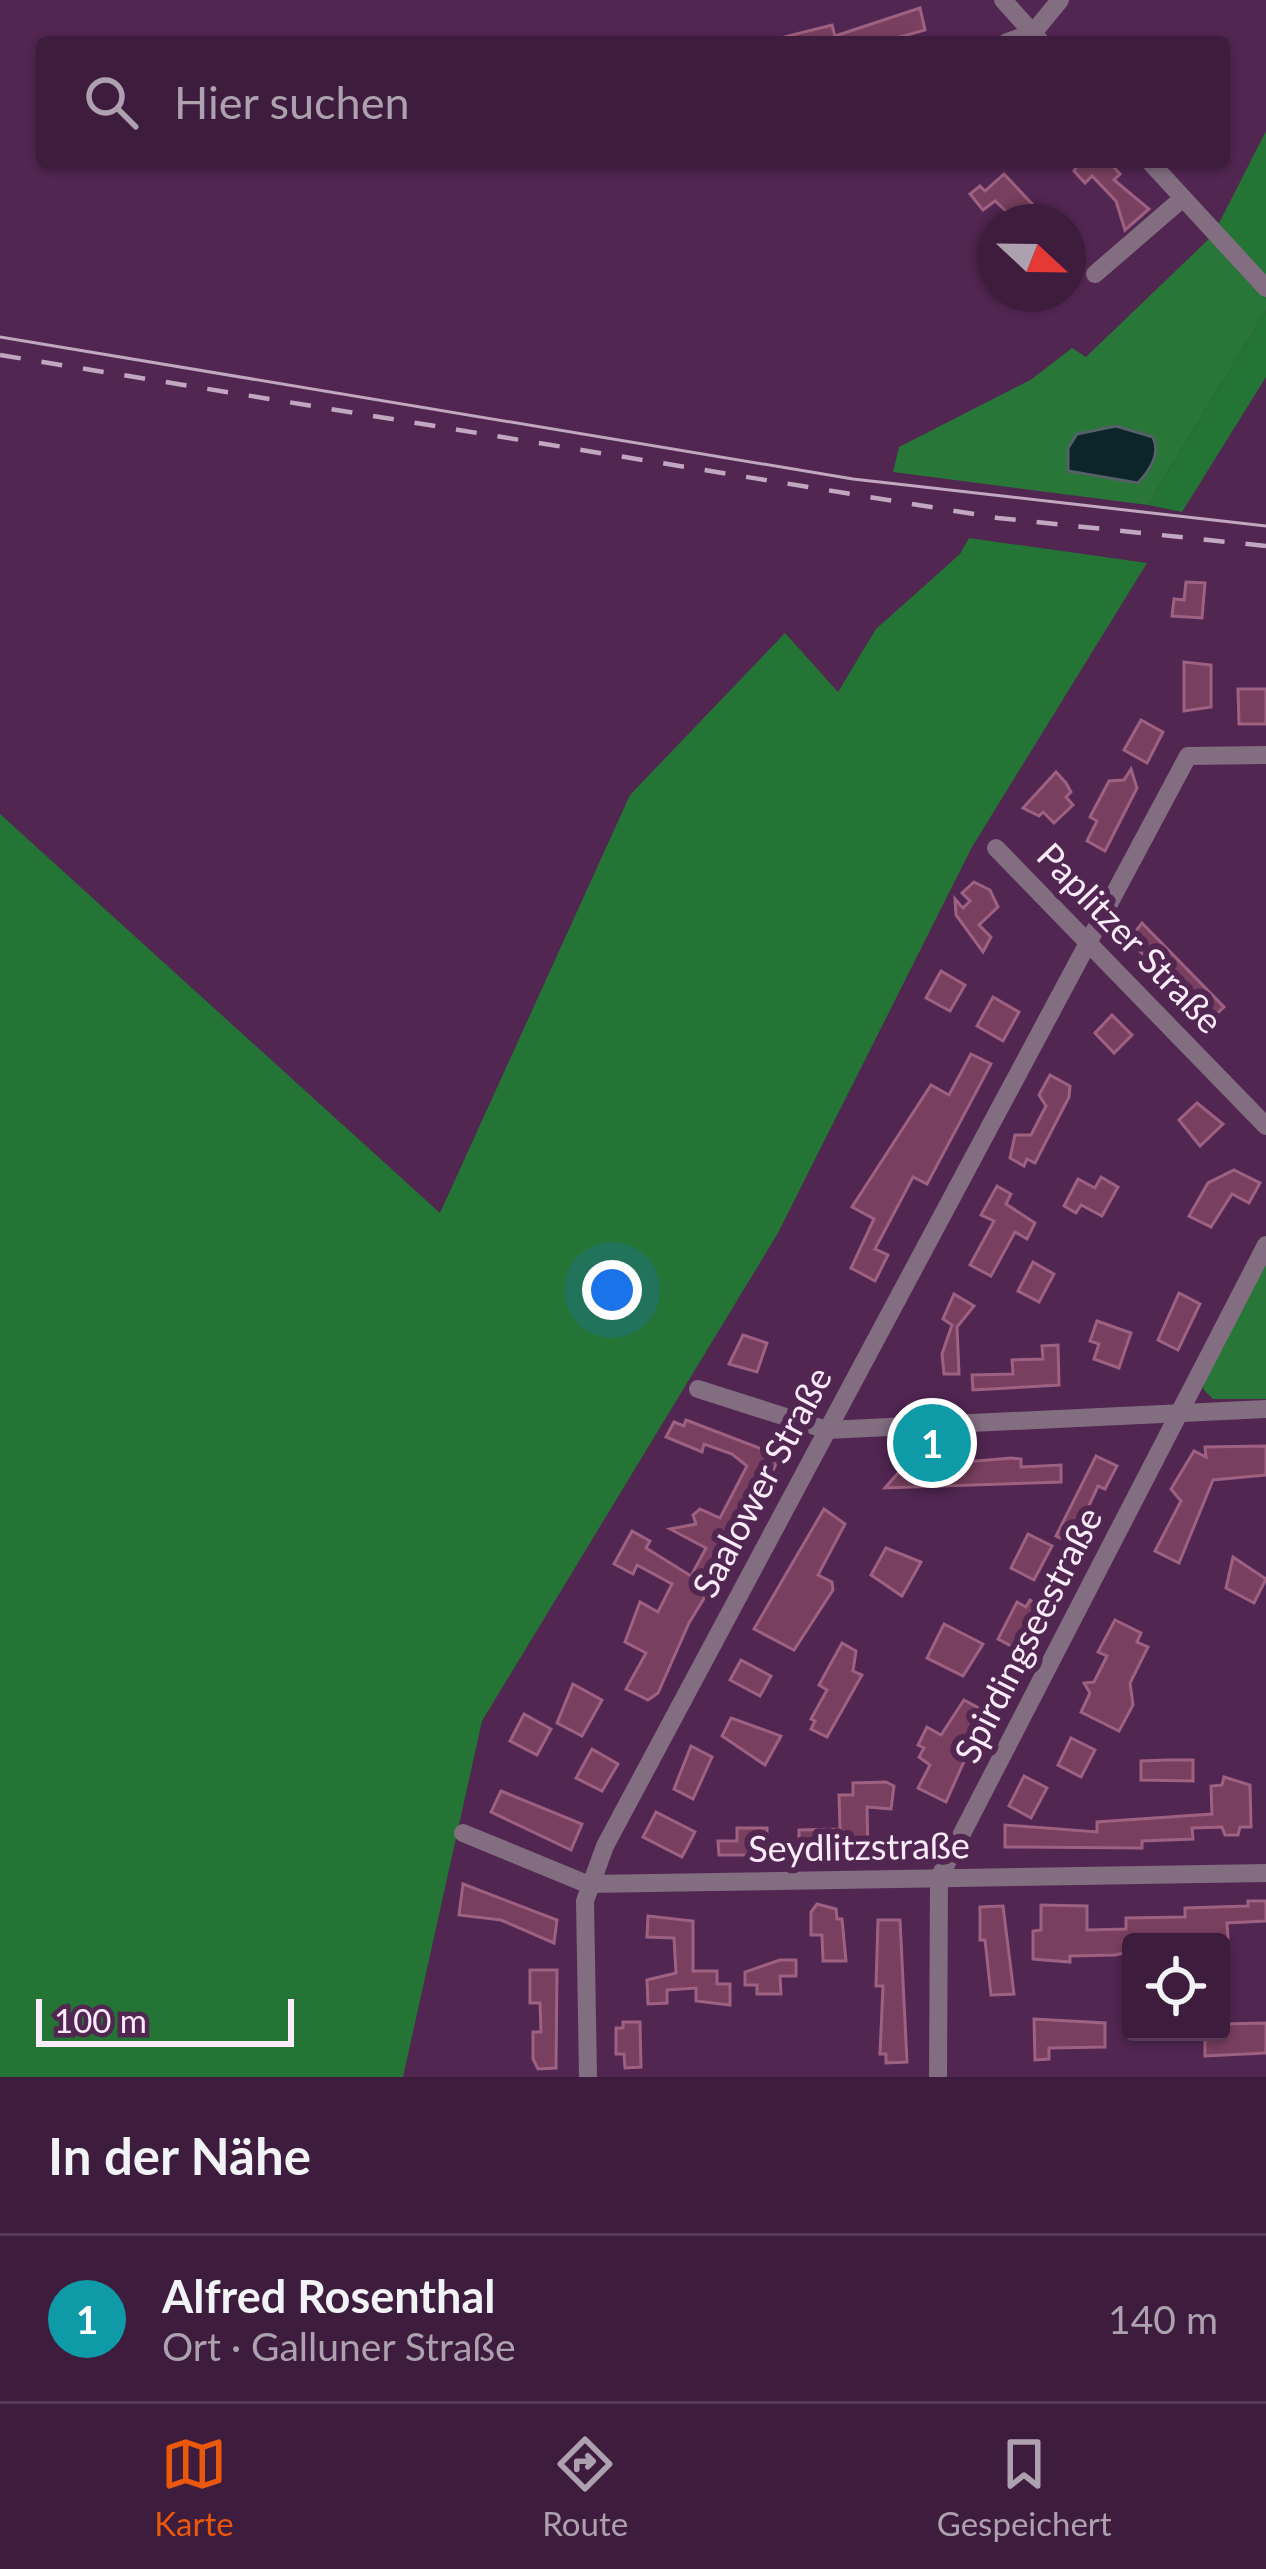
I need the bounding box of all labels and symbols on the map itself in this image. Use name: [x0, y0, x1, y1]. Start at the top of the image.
north arrow: [978, 204, 1086, 312]
street label: Paplitzer Straße: [1029, 833, 1233, 1042]
your location: [582, 1260, 642, 1320]
street label: Saalower Straße: [682, 1359, 840, 1604]
pin: 1: [893, 1398, 971, 1488]
street label: Spirdingseestraße: [944, 1500, 1110, 1770]
street label: Seydlitzstraße: [748, 1822, 970, 1870]
scale bar: [36, 1993, 294, 2046]

